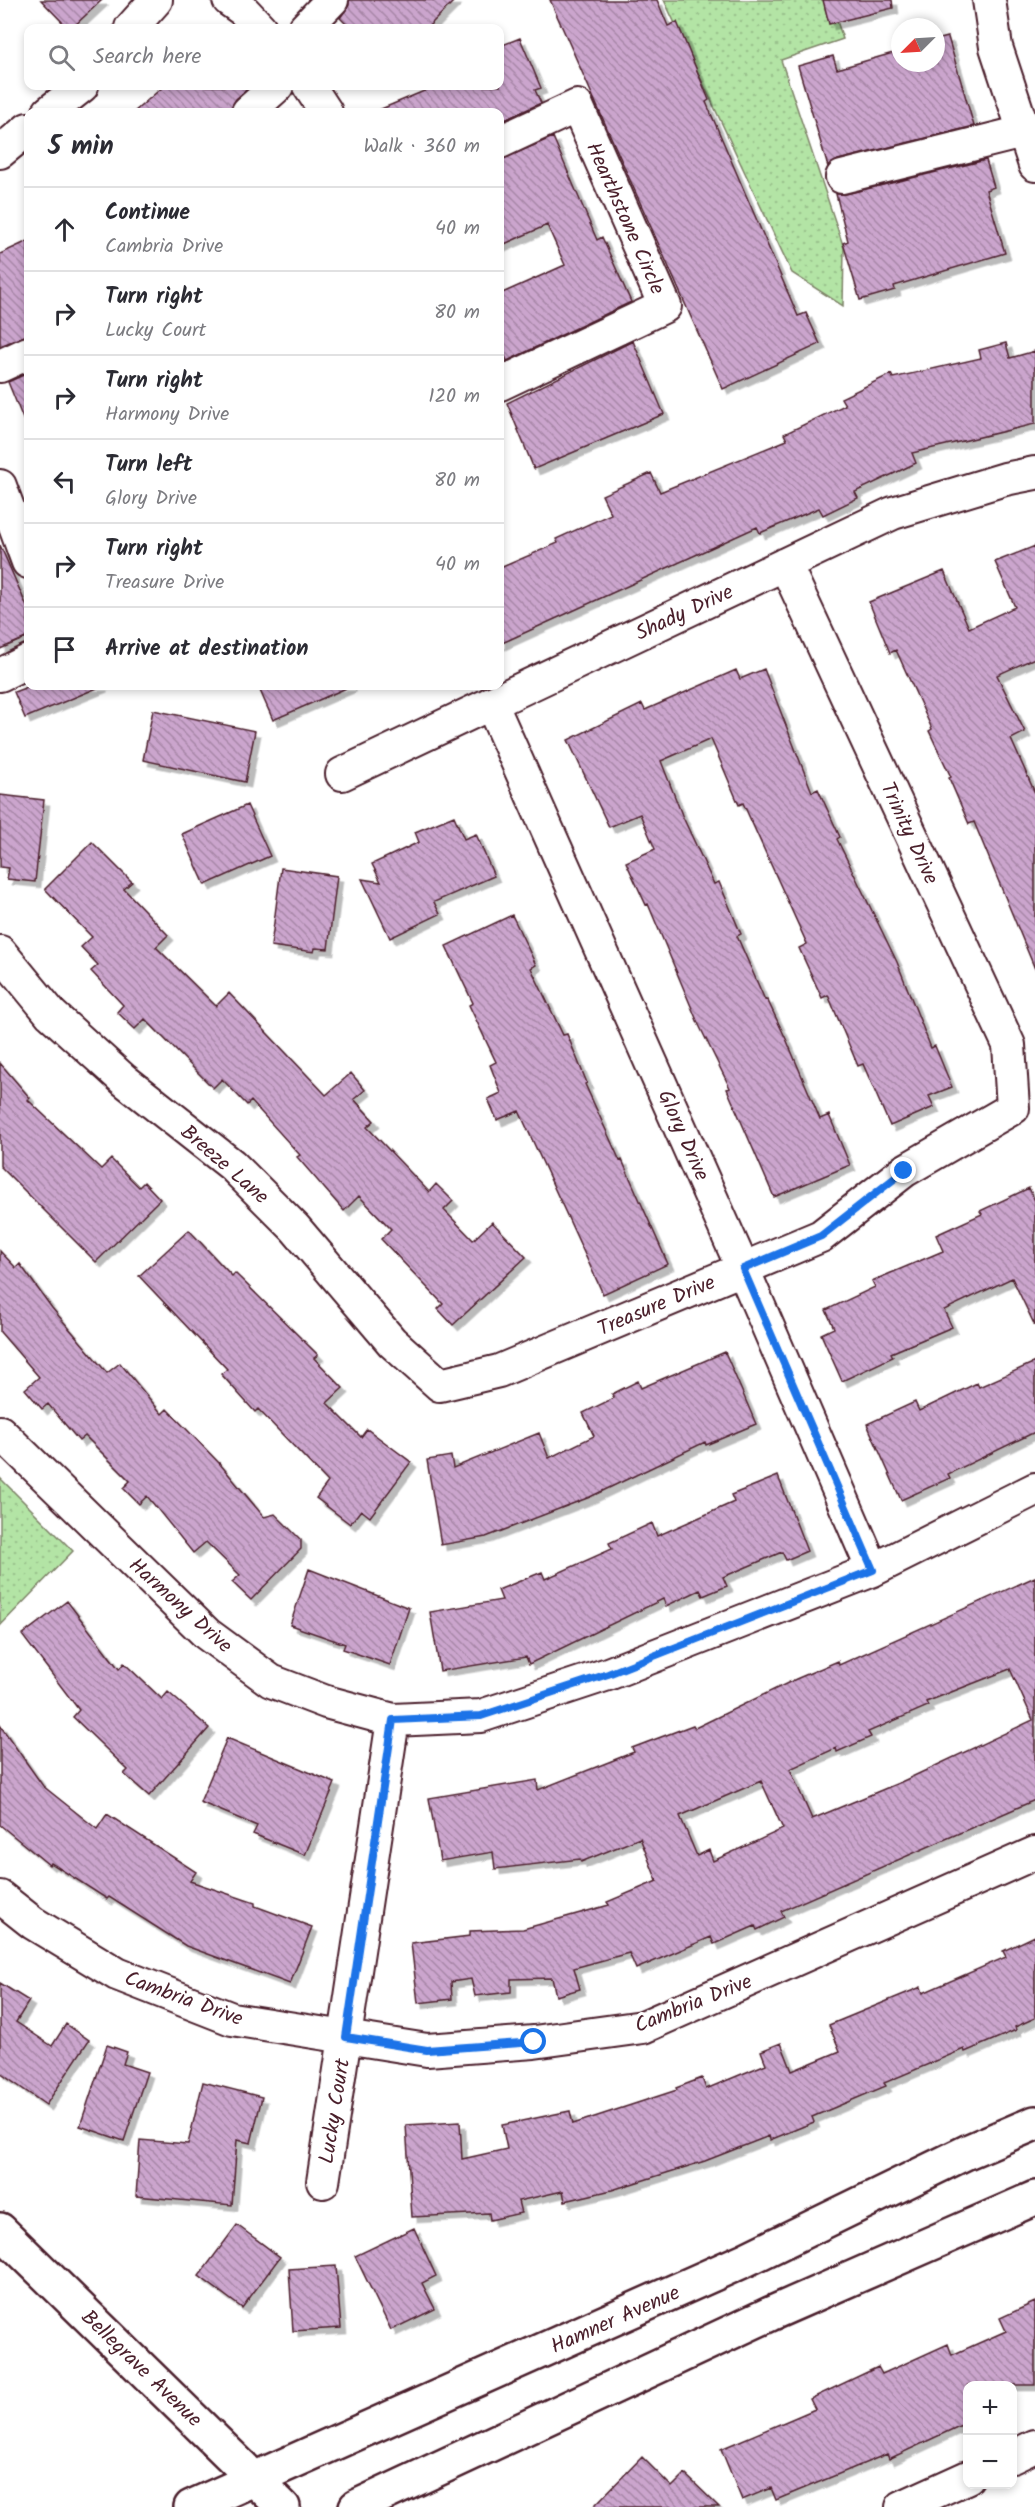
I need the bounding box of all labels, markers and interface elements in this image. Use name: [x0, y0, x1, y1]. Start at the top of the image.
north arrow: [891, 18, 945, 72]
search box: [24, 24, 504, 90]
text: Search here: [93, 40, 201, 75]
icon: search: [45, 41, 78, 74]
text: 5 min: [48, 126, 114, 168]
text: Walk · 360 m: [363, 131, 480, 163]
street label: Hearthstone Circle: [576, 137, 673, 301]
text: Continue: [105, 196, 190, 231]
icon: ahead: [48, 213, 81, 246]
text: 40 m: [435, 213, 480, 245]
text: Cambria Drive: [105, 231, 223, 263]
text: Turn right: [105, 280, 203, 315]
icon: right: [48, 297, 81, 330]
text: 80 m: [434, 297, 480, 329]
text: Lucky Court: [105, 315, 206, 347]
text: Turn right: [105, 364, 203, 399]
icon: right: [48, 381, 81, 414]
text: 120 m: [428, 381, 480, 413]
text: Harmony Drive: [105, 399, 229, 431]
text: Turn left: [105, 448, 192, 483]
icon: left: [48, 465, 81, 498]
text: 80 m: [434, 465, 480, 497]
text: Glory Drive: [105, 483, 197, 515]
text: Turn right: [105, 532, 203, 567]
icon: right: [48, 549, 81, 582]
text: 40 m: [435, 549, 480, 581]
text: Treasure Drive: [105, 567, 224, 599]
street label: Shady Drive: [630, 576, 740, 650]
text: Arrive at destination: [105, 632, 308, 667]
icon: arrive: [48, 633, 81, 666]
street label: Trinity Drive: [871, 777, 947, 891]
street label: Glory Drive: [648, 1085, 718, 1187]
street label: Breeze Lane: [172, 1117, 276, 1213]
route end: [890, 1157, 916, 1183]
street label: Treasure Drive: [593, 1267, 721, 1346]
street label: Harmony Drive: [121, 1550, 240, 1662]
street label: Cambria Drive: [119, 1963, 248, 2036]
street label: Cambria Drive: [630, 1966, 758, 2043]
route start: [520, 2028, 546, 2054]
street label: Lucky Court: [311, 2055, 360, 2166]
street label: Hamner Avenue: [546, 2277, 686, 2364]
street label: Bellegrave Avenue: [73, 2302, 210, 2436]
map controls: [963, 2381, 1017, 2489]
button: +: [963, 2381, 1017, 2435]
button: −: [963, 2435, 1017, 2489]

